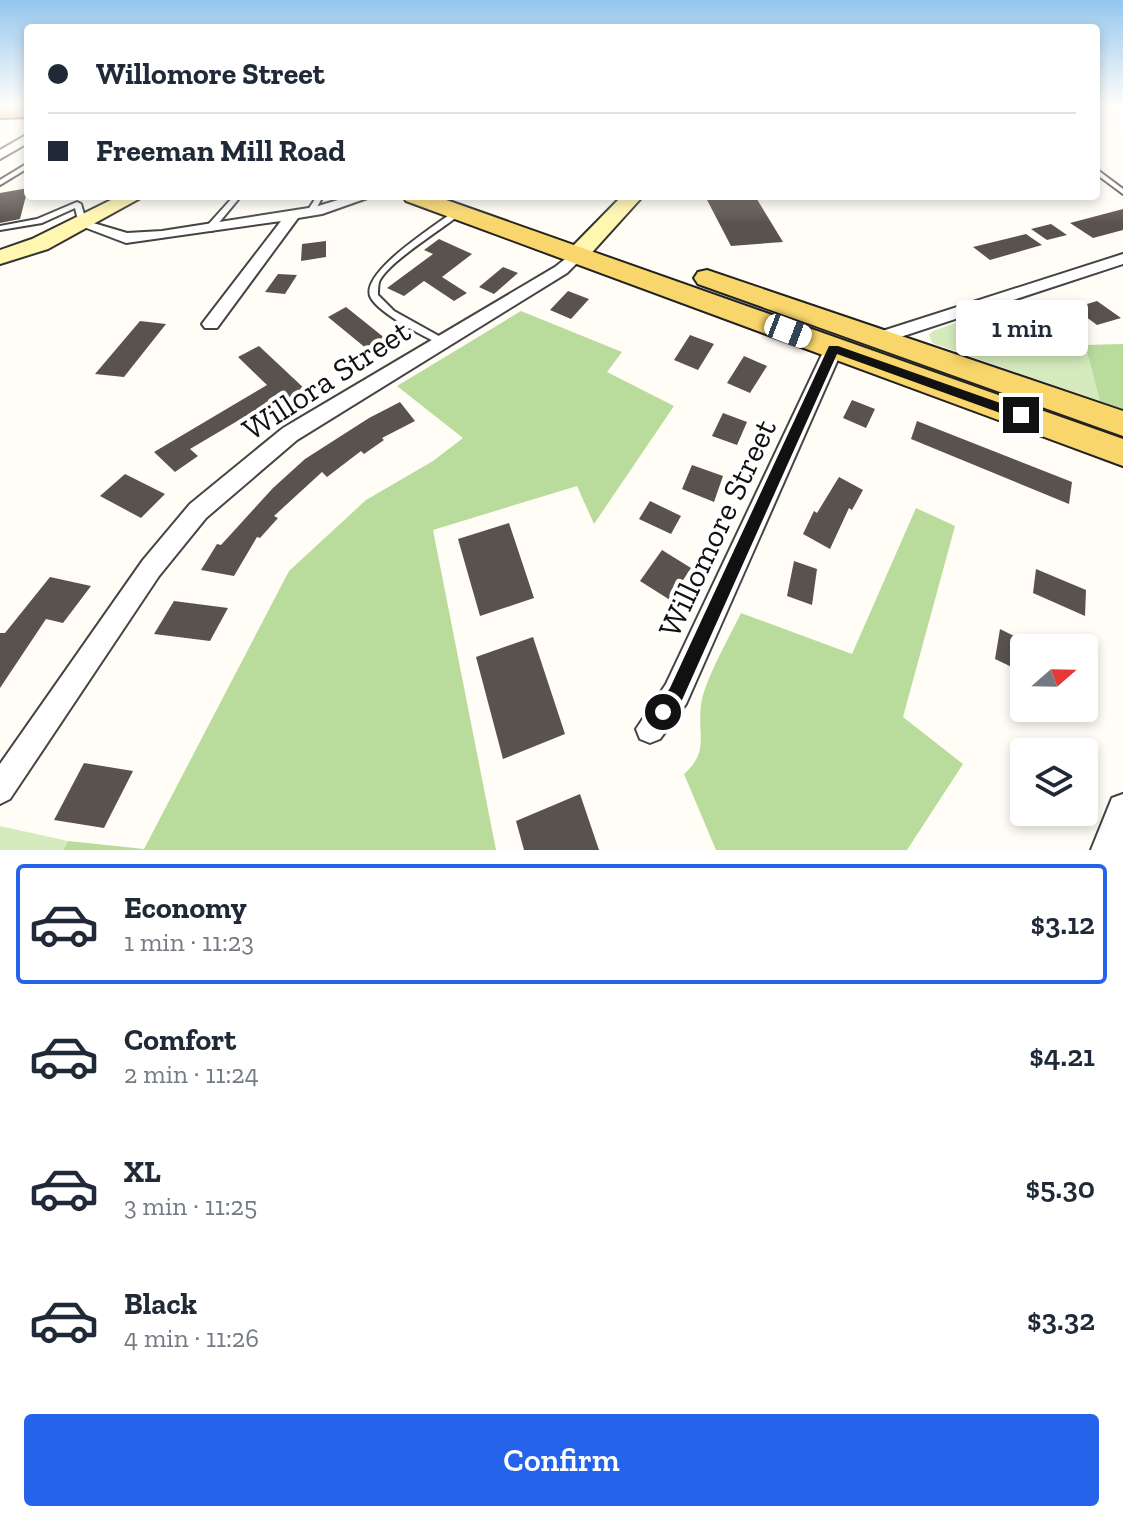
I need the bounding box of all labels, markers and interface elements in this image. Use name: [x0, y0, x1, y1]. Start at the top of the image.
text: Willomore Street: [96, 56, 325, 92]
text: Freeman Mill Road: [96, 133, 345, 169]
callout: 1 min: [955, 299, 1087, 355]
car: [761, 311, 815, 351]
street label: Willora Street: [235, 312, 417, 448]
text: 1 min: [991, 312, 1053, 344]
route end: [1003, 397, 1039, 433]
street label: Willomore Street: [650, 413, 784, 643]
north arrow: [1010, 634, 1098, 722]
map controls: [1010, 634, 1098, 826]
route start: [645, 694, 681, 730]
button: layers: [1010, 738, 1098, 826]
icon: car: [28, 888, 100, 960]
text: Economy: [124, 890, 247, 926]
text: $3.12: [1031, 906, 1095, 942]
text: 1 min · 11:23: [124, 926, 254, 958]
icon: car: [28, 1020, 100, 1092]
text: Comfort: [124, 1022, 236, 1058]
text: $4.21: [1029, 1038, 1095, 1074]
text: 2 min · 11:24: [124, 1058, 259, 1090]
icon: car: [28, 1152, 100, 1224]
text: XL: [124, 1154, 161, 1190]
text: $5.30: [1026, 1170, 1095, 1206]
text: 3 min · 11:25: [124, 1190, 257, 1222]
icon: car: [28, 1284, 100, 1356]
text: Black: [124, 1286, 197, 1322]
text: $3.32: [1027, 1302, 1095, 1338]
text: 4 min · 11:26: [124, 1322, 259, 1354]
button: Confirm: [24, 1414, 1099, 1506]

